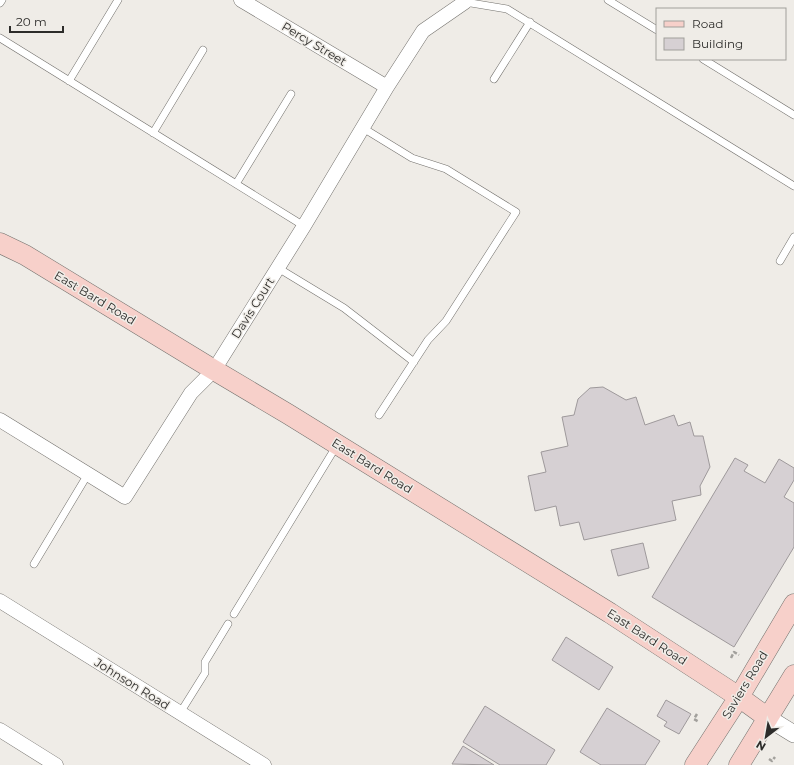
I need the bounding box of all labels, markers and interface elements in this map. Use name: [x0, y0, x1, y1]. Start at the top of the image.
scale bar: [10, 8, 63, 34]
legend: [656, 8, 786, 60]
text: 20 m: [16, 14, 47, 29]
text: Road: [692, 16, 723, 31]
street label: Percy Street: [279, 18, 350, 69]
text: Building: [692, 36, 743, 51]
street label: East Bard Road: [52, 267, 139, 328]
street label: Davis Court: [228, 274, 277, 341]
street label: East Bard Road: [329, 435, 415, 496]
street label: East Bard Road: [604, 605, 690, 668]
street label: Saviers Road: [718, 648, 771, 721]
street label: Johnson Road: [91, 654, 173, 713]
north arrow: [746, 717, 786, 757]
text: N: [753, 737, 768, 754]

